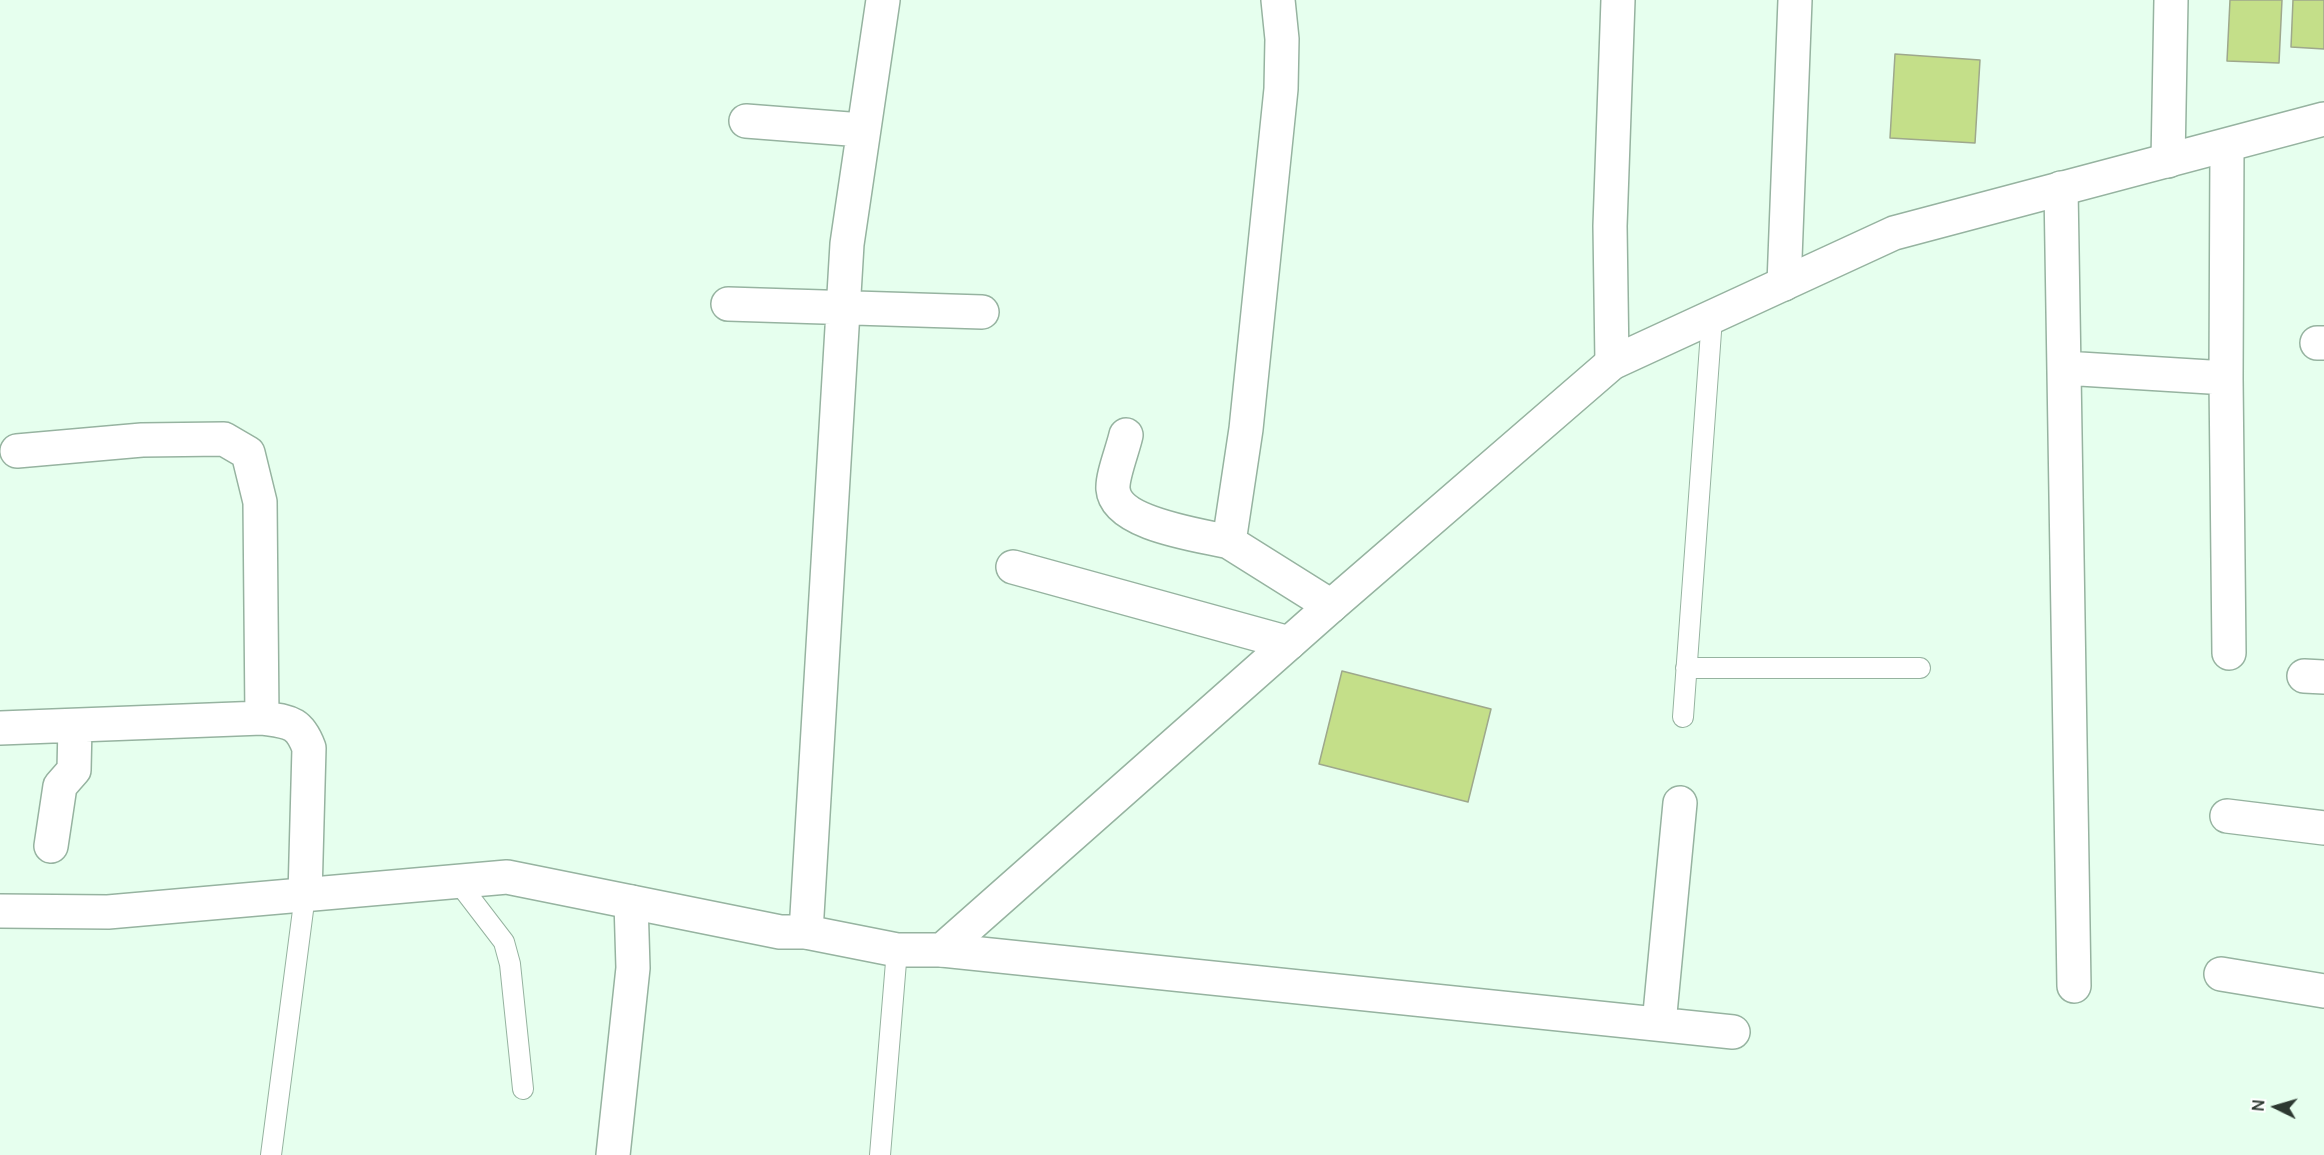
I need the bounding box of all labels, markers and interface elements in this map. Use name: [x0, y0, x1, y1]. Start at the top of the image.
north arrow: [2246, 1077, 2306, 1137]
text: N: [2247, 1099, 2270, 1112]

